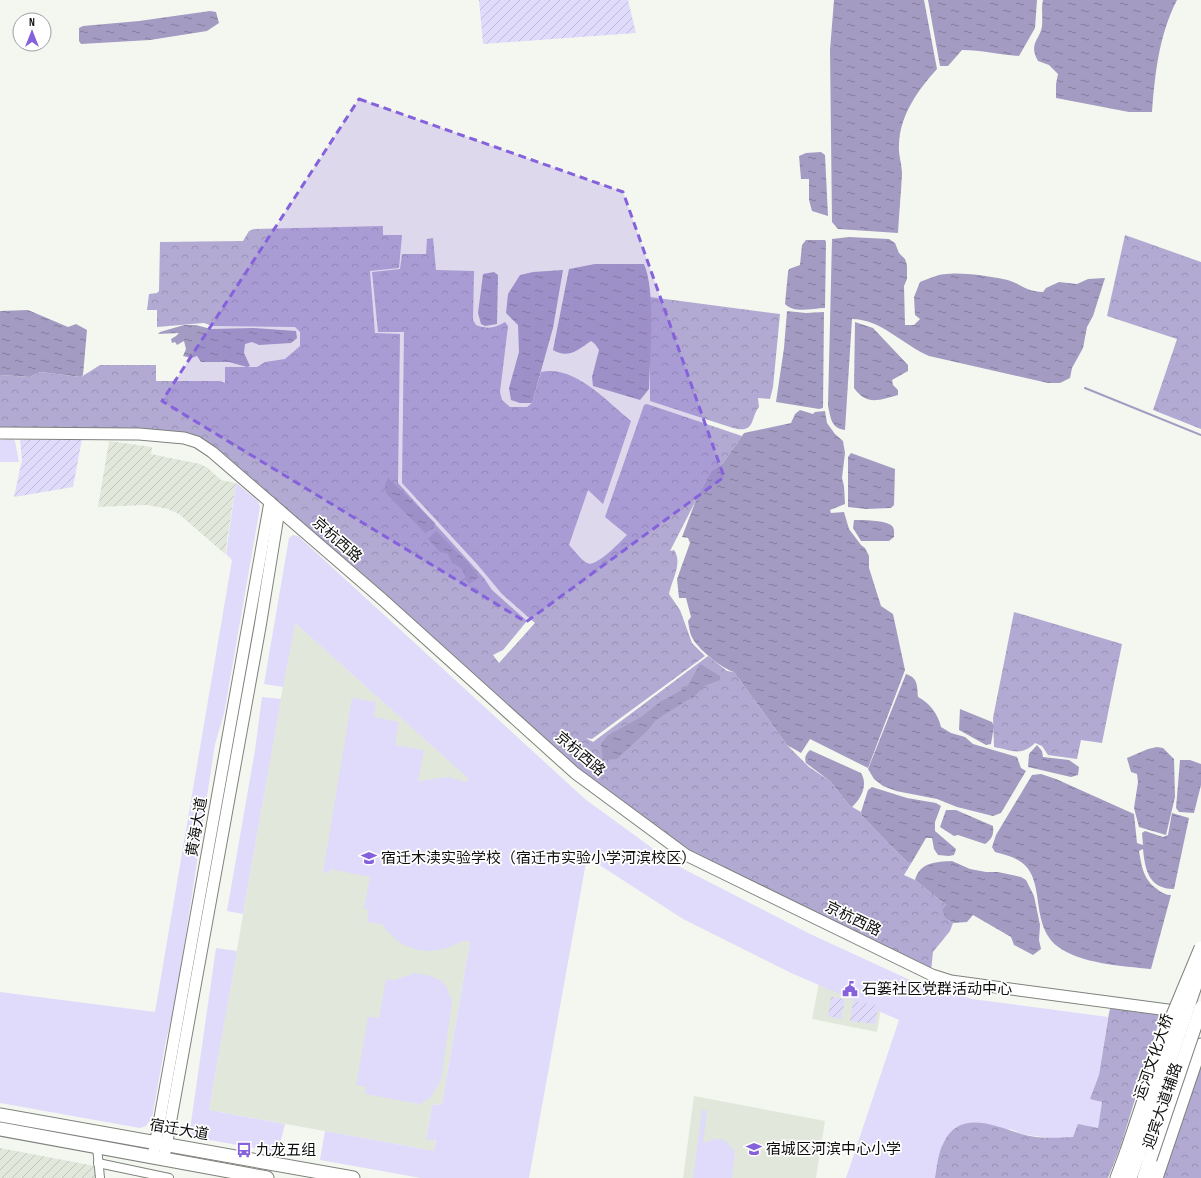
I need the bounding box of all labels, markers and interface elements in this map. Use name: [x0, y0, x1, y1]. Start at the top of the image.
north arrow: [12, 12, 52, 52]
text: N: [29, 16, 35, 29]
street label: 京杭西路: [308, 513, 366, 567]
street label: 京杭西路: [551, 727, 609, 781]
street label: 黄海大道: [182, 796, 212, 858]
school or university icon: 宿迁木渎实验学校（宿迁市实验小学河滨校区）: [360, 849, 378, 867]
place label: 宿迁木渎实验学校（宿迁市实验小学河滨校区）: [381, 849, 696, 868]
street label: 京杭西路: [822, 897, 884, 941]
public building icon: 石篓社区党群活动中心: [841, 980, 859, 998]
place label: 石篓社区党群活动中心: [862, 980, 1012, 999]
street label: 运河文化大桥: [1130, 1011, 1178, 1103]
street label: 迎宾大道辅路: [1139, 1060, 1187, 1152]
street label: 宿迁大道: [148, 1115, 210, 1145]
school or university icon: 宿城区河滨中心小学: [745, 1140, 763, 1158]
place label: 宿城区河滨中心小学: [766, 1140, 901, 1159]
bus stop icon: 九龙五组: [235, 1141, 253, 1159]
place label: 九龙五组: [256, 1141, 316, 1160]

